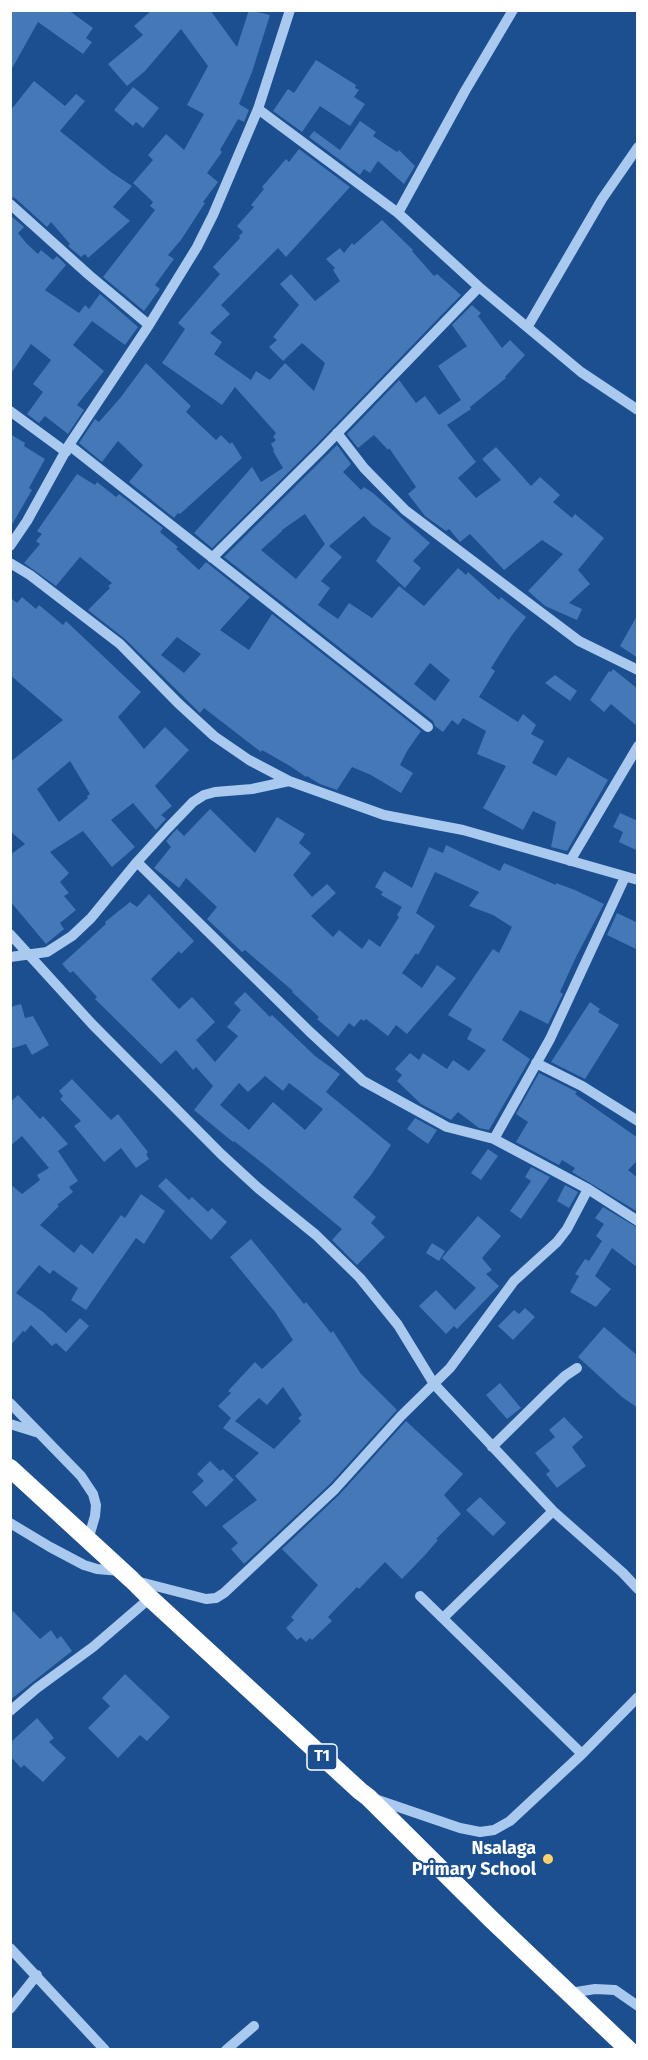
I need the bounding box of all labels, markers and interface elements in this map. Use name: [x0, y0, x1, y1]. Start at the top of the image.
road number: T1: [307, 1744, 337, 1770]
place label: Nsalaga Primary School: [412, 1838, 536, 1880]
marker: Nsalaga Primary School: [541, 1852, 555, 1866]

